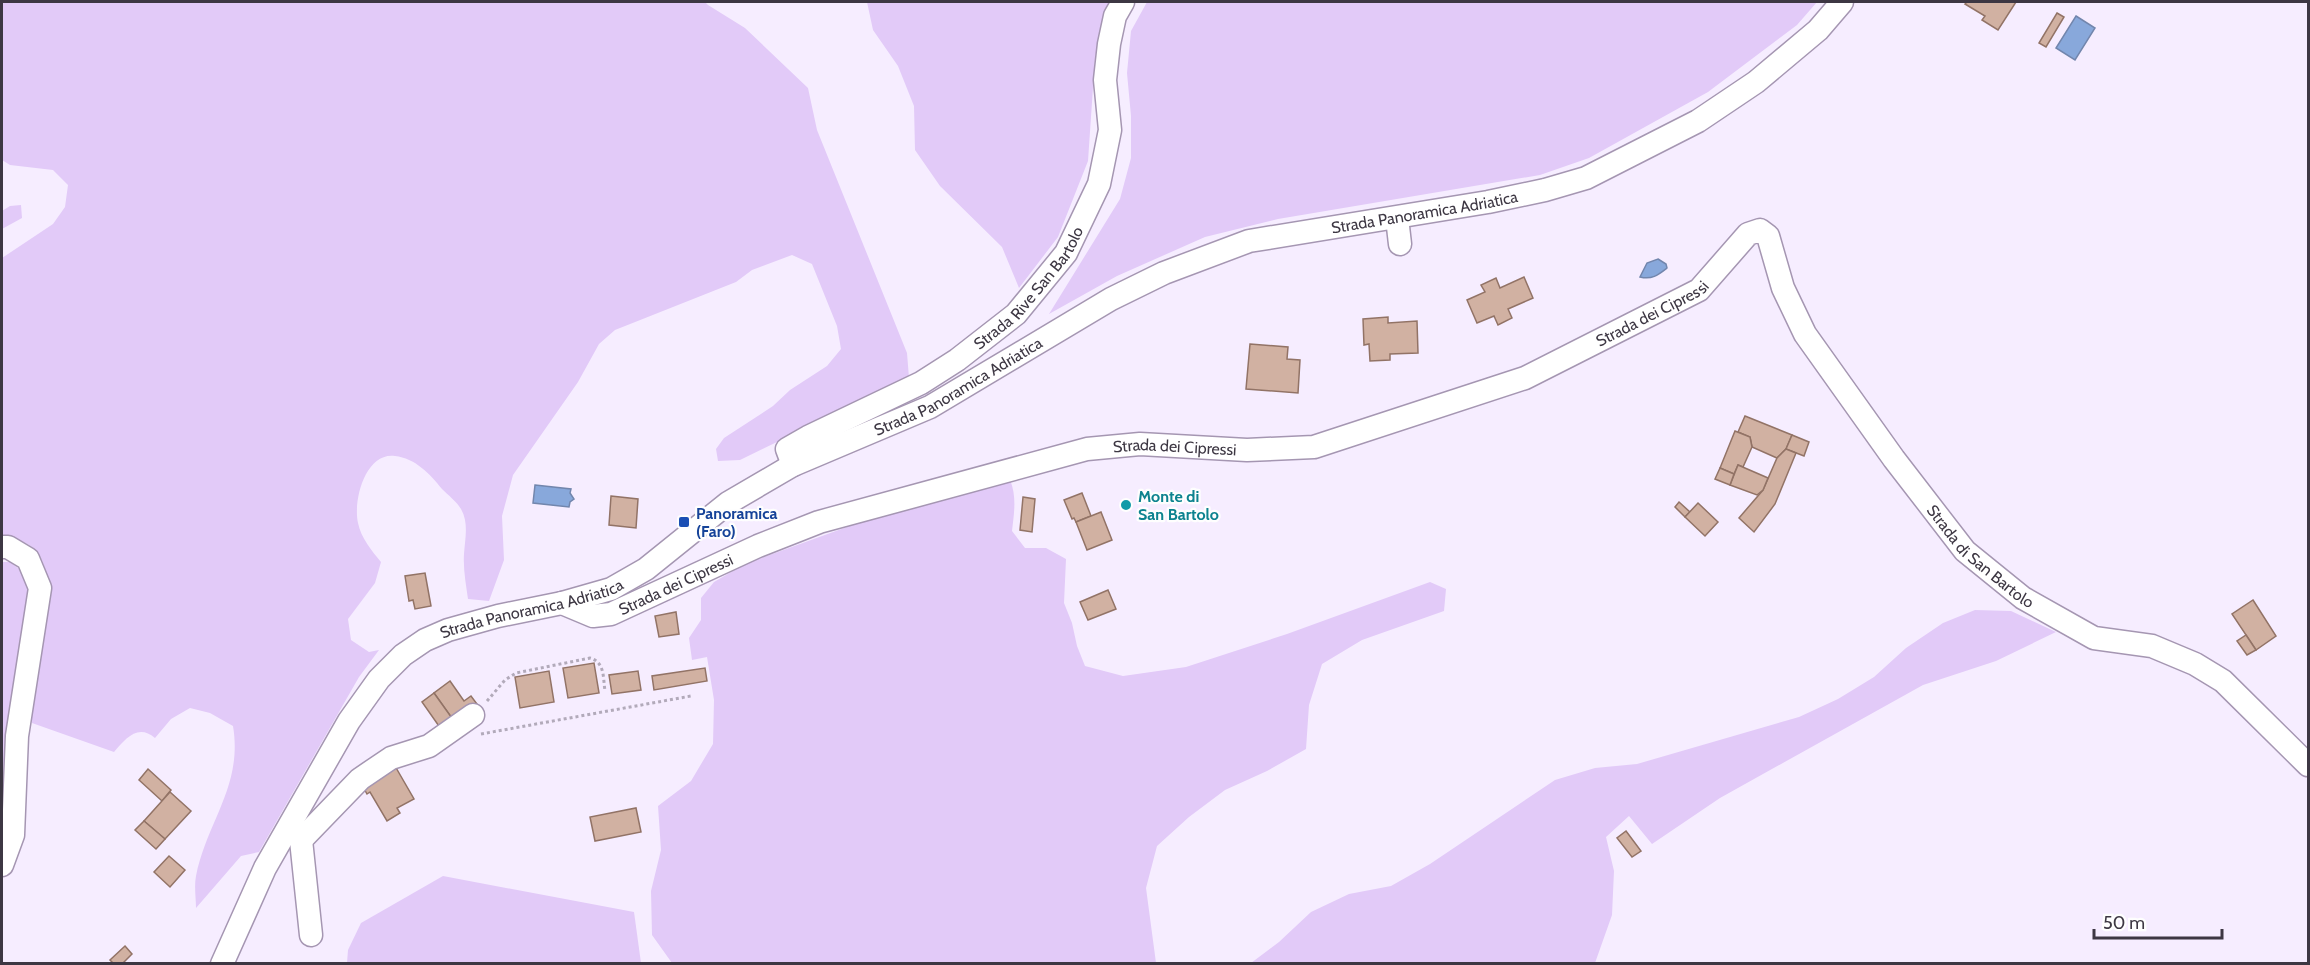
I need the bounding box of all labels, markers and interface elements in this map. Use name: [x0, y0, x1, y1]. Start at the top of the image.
street label: Strada Panoramica Adriatica: [1330, 186, 1520, 237]
street label: Strada Rive San Bartolo: [970, 223, 1087, 353]
street label: Strada dei Cipressi: [1593, 277, 1712, 350]
street label: Strada Panoramica Adriatica: [871, 333, 1046, 439]
street label: Strada dei Cipressi: [1112, 435, 1237, 459]
place label: Monte di San Bartolo: [1138, 487, 1219, 524]
marker: Monte di San Bartolo: [1119, 498, 1133, 512]
street label: Strada di San Bartolo: [1923, 501, 2037, 612]
place label: Panoramica (Faro): [696, 504, 777, 541]
marker: Panoramica (Faro): [677, 515, 691, 529]
street label: Strada dei Cipressi: [615, 549, 736, 619]
street label: Strada Panoramica Adriatica: [437, 574, 627, 642]
scale bar: [2094, 902, 2222, 940]
text: 50 m: [2103, 912, 2145, 934]

